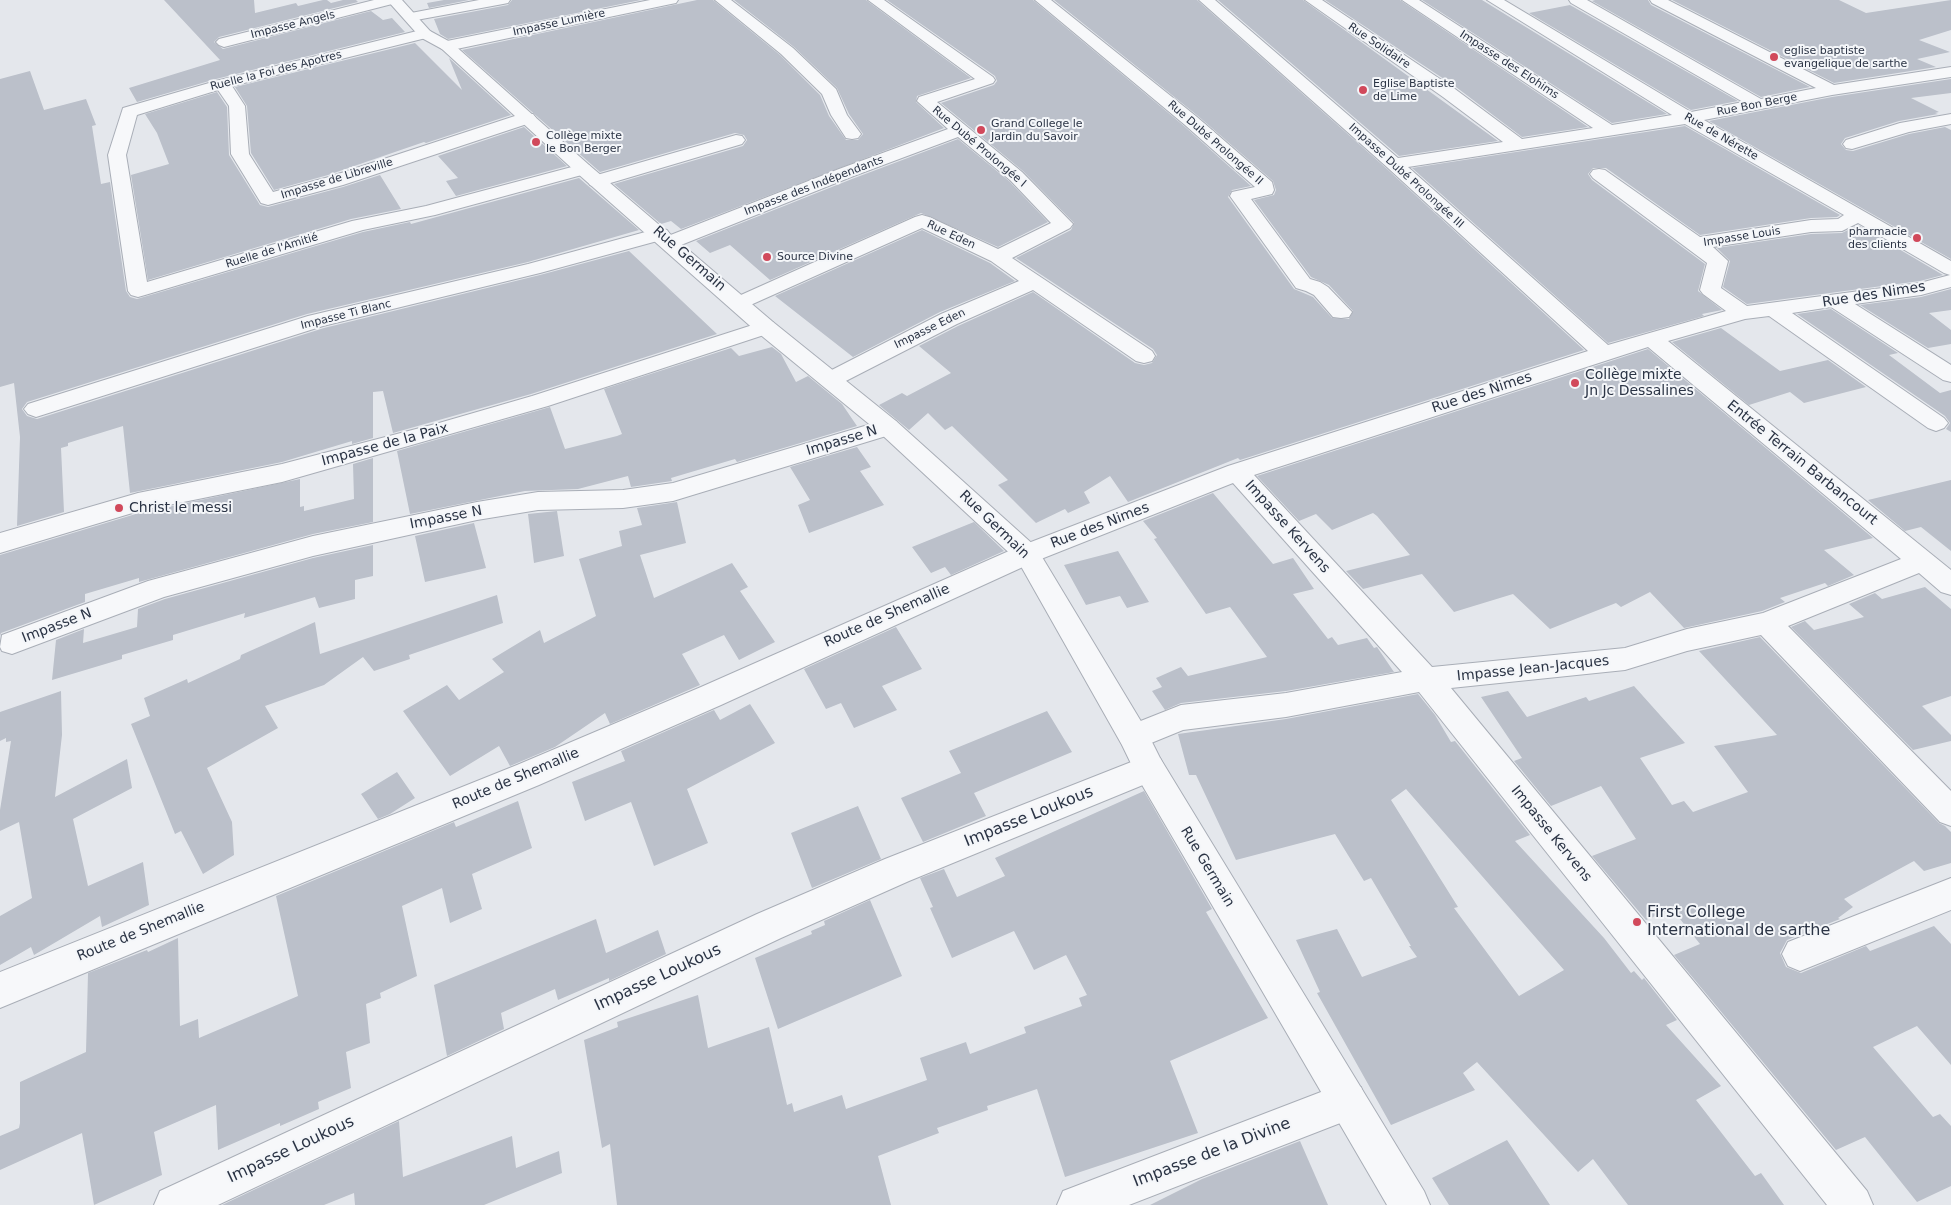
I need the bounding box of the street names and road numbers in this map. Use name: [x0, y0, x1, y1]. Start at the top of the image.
street label: Impasse Lumière: [512, 7, 606, 39]
street label: Impasse Angels: [249, 8, 337, 42]
street label: Rue Solidaire: [1345, 20, 1413, 72]
street label: Impasse des Elohims: [1457, 28, 1561, 102]
street label: Ruelle la Foi des Apotres: [209, 48, 343, 94]
street label: Rue Bon Berge: [1716, 91, 1798, 119]
street label: Rue Dubé Prolongée II: [1165, 98, 1265, 188]
street label: Rue Dubé Prolongée I: [929, 104, 1029, 190]
street label: Rue de Nérette: [1682, 111, 1760, 163]
street label: Impasse Dubé Prolongée III: [1346, 121, 1466, 231]
street label: Impasse des Indépendants: [743, 153, 885, 219]
street label: Impasse de Libreville: [279, 156, 395, 202]
street label: Rue Eden: [925, 218, 977, 252]
street label: Rue Germain: [649, 223, 729, 295]
street label: Impasse Louis: [1703, 224, 1781, 250]
street label: Ruelle de l'Amitié: [224, 231, 320, 271]
street label: Rue des Nimes: [1821, 279, 1927, 311]
street label: Impasse Ti Blanc: [299, 297, 393, 333]
street label: Impasse Eden: [892, 306, 968, 352]
street label: Rue des Nimes: [1430, 369, 1534, 417]
street label: Entrée Terrain Barbancourt: [1723, 397, 1881, 529]
street label: Impasse de la Paix: [320, 420, 450, 470]
street label: Impasse N: [804, 422, 880, 460]
street label: Impasse Kervens: [1241, 477, 1333, 577]
street label: Rue Germain: [955, 487, 1033, 563]
street label: Rue des Nimes: [1048, 499, 1152, 553]
street label: Impasse N: [408, 503, 484, 533]
street label: Route de Shemallie: [822, 581, 952, 651]
street label: Impasse N: [20, 605, 94, 647]
street label: Impasse Jean-Jacques: [1456, 653, 1610, 685]
street label: Route de Shemallie: [450, 745, 582, 813]
street label: Impasse Loukous: [962, 782, 1096, 852]
street label: Impasse Kervens: [1507, 783, 1595, 885]
street label: Rue Germain: [1176, 824, 1238, 910]
street label: Route de Shemallie: [75, 899, 207, 965]
street label: Impasse Loukous: [592, 940, 724, 1016]
street label: Impasse Loukous: [225, 1112, 357, 1188]
street label: Impasse de la Divine: [1131, 1114, 1293, 1192]

